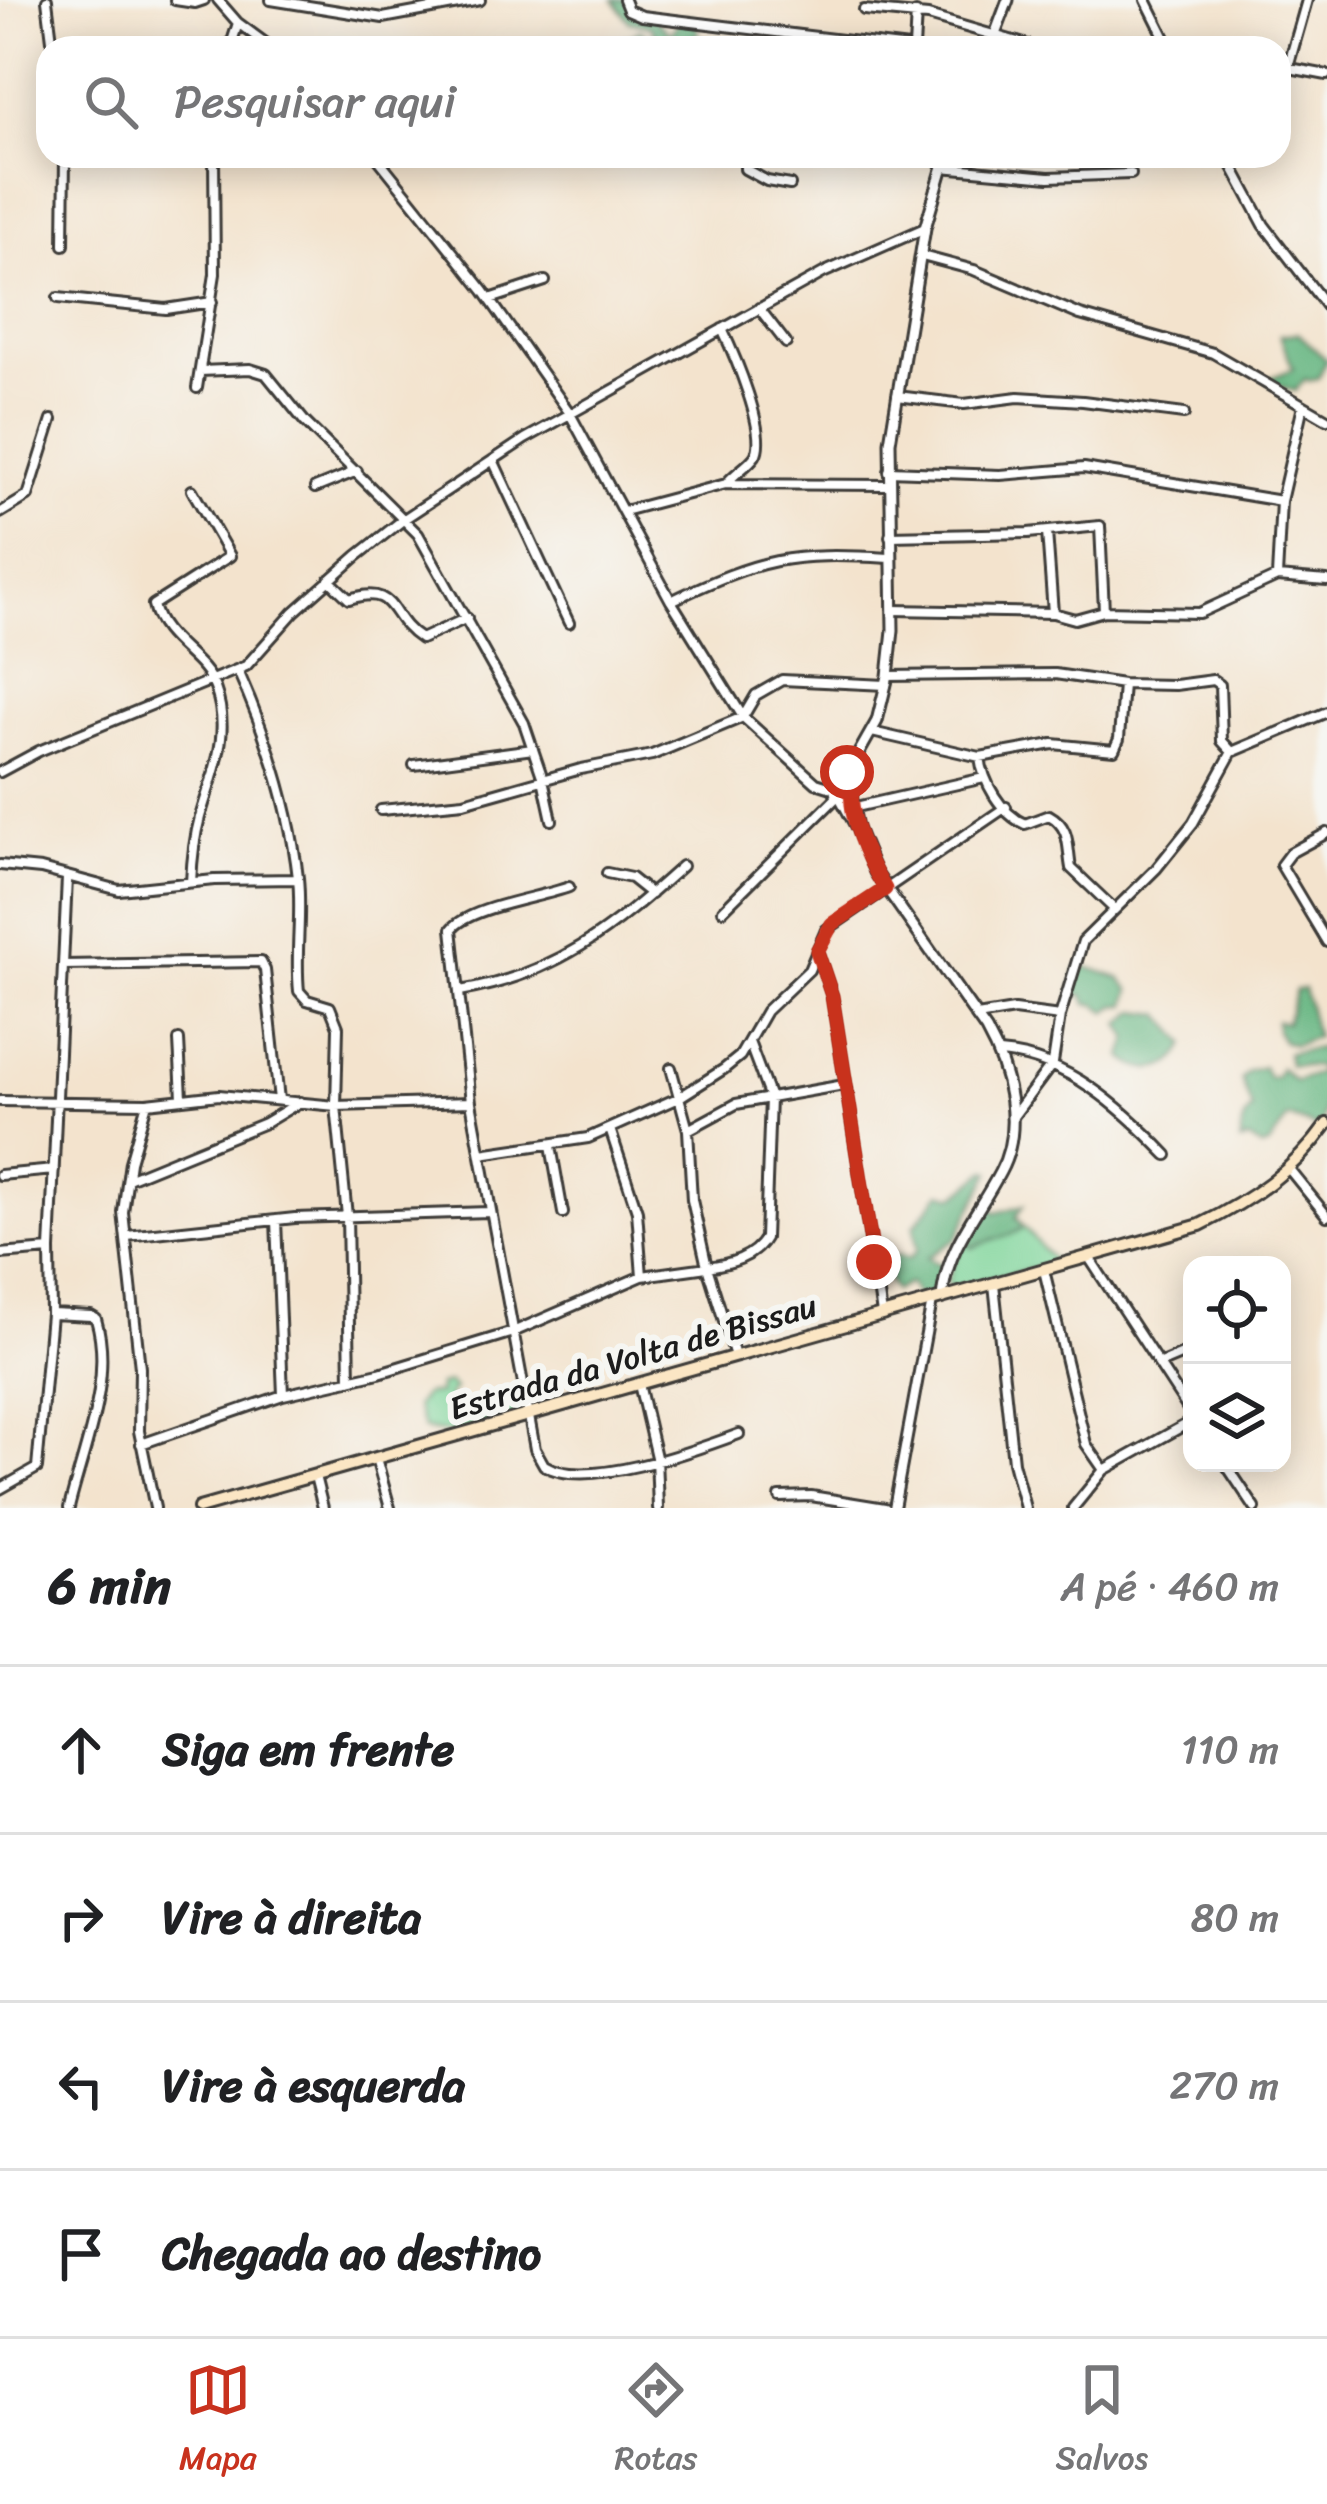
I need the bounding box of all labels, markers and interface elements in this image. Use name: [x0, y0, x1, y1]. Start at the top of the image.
search box: [36, 36, 1291, 168]
text: Pesquisar aqui: [174, 62, 456, 142]
icon: search: [78, 69, 144, 135]
route start: [820, 745, 874, 799]
route end: [847, 1235, 901, 1289]
map controls: [1183, 1256, 1291, 1472]
button: locate: [1183, 1256, 1291, 1364]
street label: Estrada da Volta de Bissau: [442, 1277, 824, 1437]
button: layers: [1183, 1364, 1291, 1472]
text: 6 min: [48, 1541, 171, 1631]
text: A pé · 460 m: [1061, 1552, 1279, 1621]
text: Siga em frente: [162, 1710, 454, 1790]
text: 110 m: [1181, 1715, 1279, 1784]
icon: ahead: [48, 1717, 114, 1783]
text: Vire à direita: [162, 1878, 421, 1958]
text: 80 m: [1191, 1883, 1279, 1952]
icon: right: [48, 1885, 114, 1951]
text: Vire à esquerda: [162, 2046, 465, 2126]
text: 270 m: [1169, 2051, 1279, 2120]
icon: left: [48, 2053, 114, 2119]
text: Chegada ao destino: [162, 2214, 541, 2294]
icon: arrive: [48, 2221, 114, 2287]
tab: Mapa: [179, 2357, 257, 2487]
tab: Rotas: [615, 2357, 698, 2487]
tab: Salvos: [1056, 2357, 1148, 2487]

